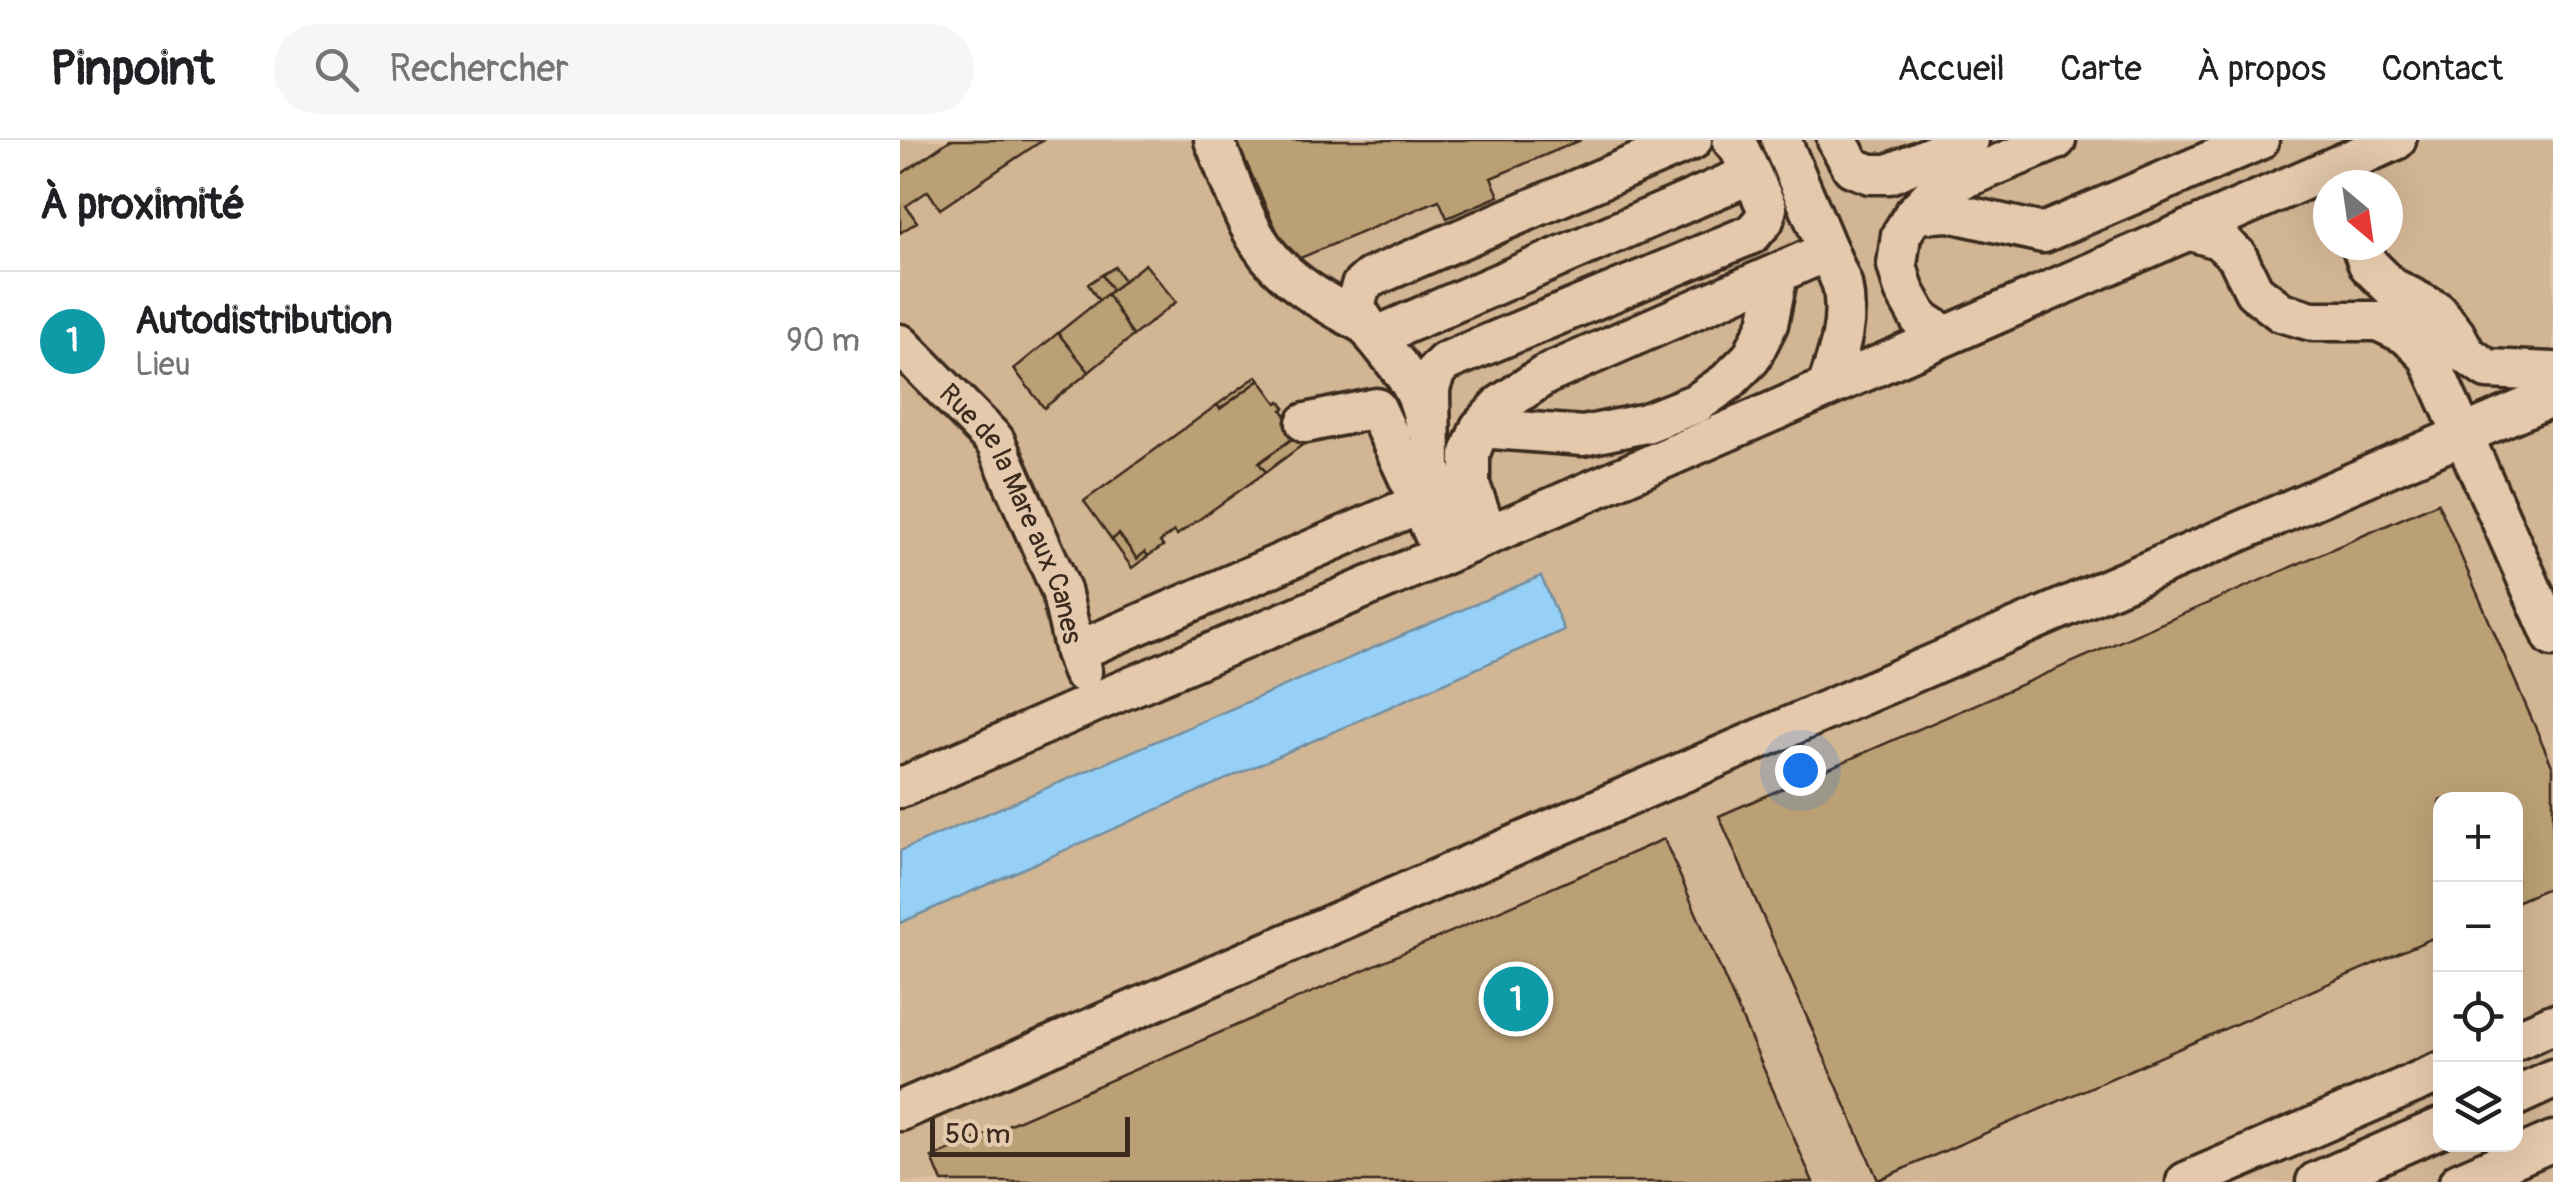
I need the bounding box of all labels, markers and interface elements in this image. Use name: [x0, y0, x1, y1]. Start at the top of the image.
search box: [274, 24, 974, 114]
text: Pinpoint: [50, 39, 214, 99]
icon: search: [309, 42, 364, 97]
text: Rechercher: [389, 45, 569, 93]
text: Accueil: [1897, 47, 2005, 91]
text: Carte: [2060, 47, 2142, 91]
text: À propos: [2197, 47, 2326, 91]
text: Contact: [2381, 47, 2503, 91]
north arrow: [2313, 170, 2403, 260]
text: À proximité: [40, 179, 245, 231]
text: Autodistribution: [135, 297, 392, 345]
text: 1: [66, 321, 79, 361]
text: 90 m: [786, 321, 860, 361]
text: Lieu: [135, 345, 191, 385]
street label: Rue de la Mare aux Canes: [931, 376, 1090, 648]
your location: [1775, 745, 1826, 796]
map controls: [2433, 792, 2523, 1152]
button: +: [2433, 792, 2523, 882]
button: −: [2433, 882, 2523, 972]
pin: 1: [1484, 962, 1548, 1036]
button: locate: [2433, 972, 2523, 1062]
button: layers: [2433, 1062, 2523, 1152]
scale bar: [930, 1112, 1130, 1156]
text: 50 m: [945, 1117, 1010, 1152]

